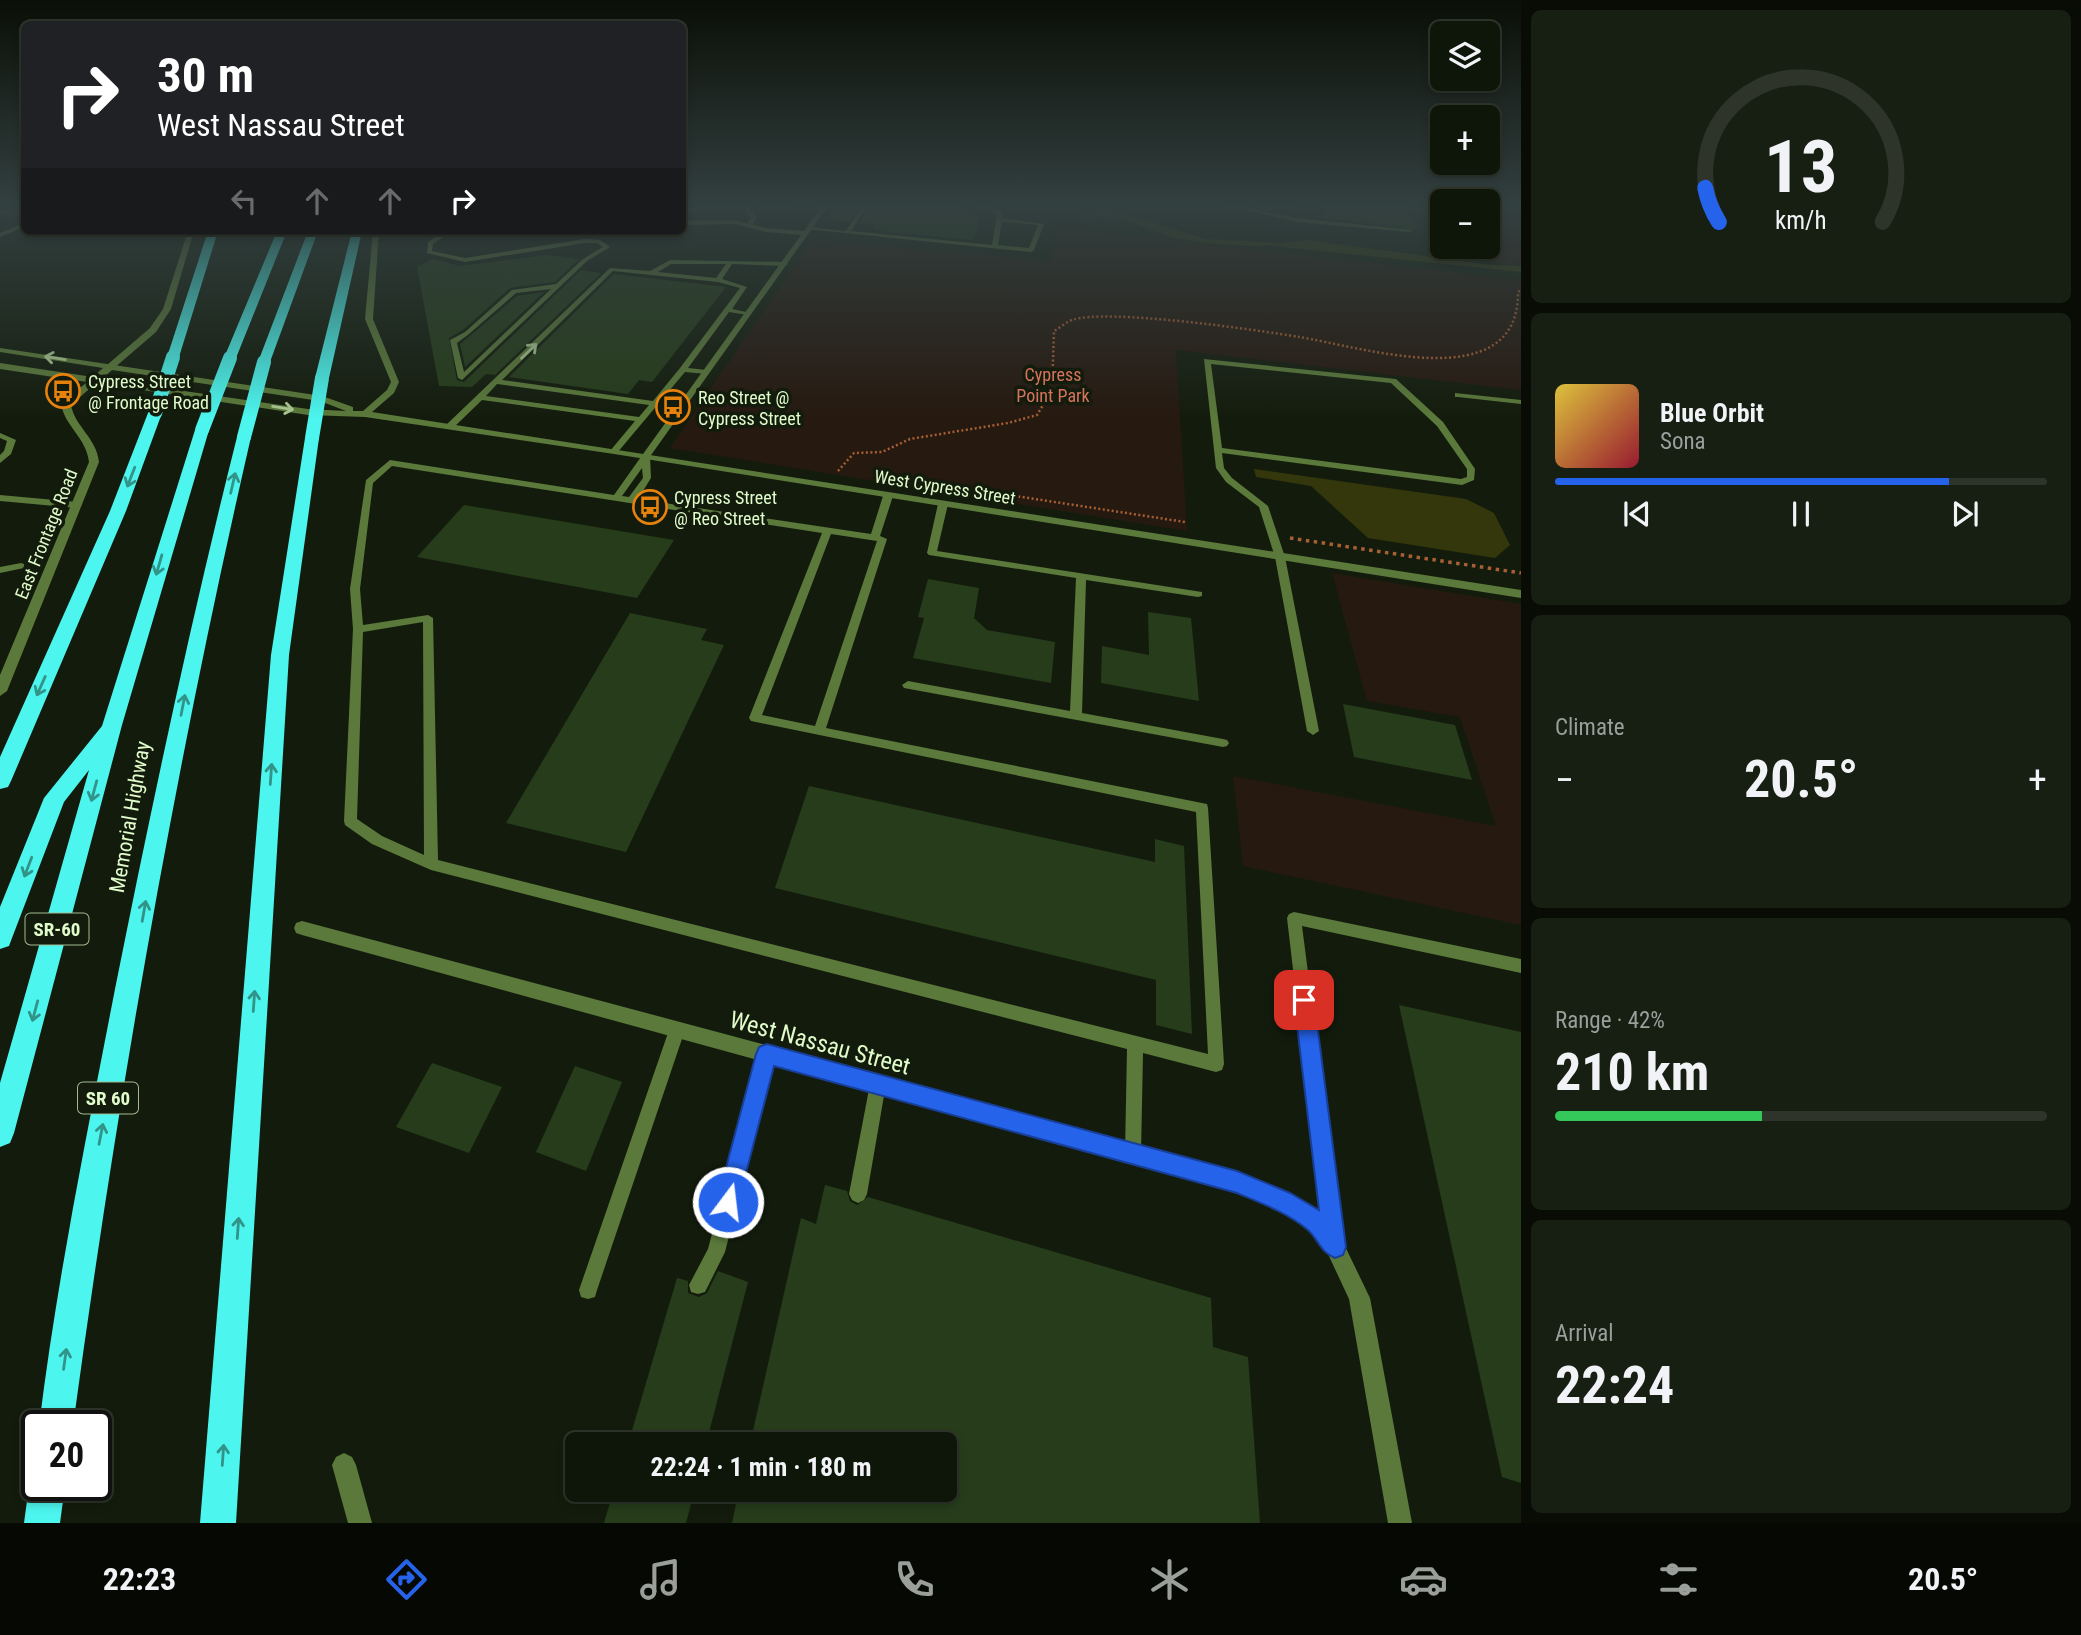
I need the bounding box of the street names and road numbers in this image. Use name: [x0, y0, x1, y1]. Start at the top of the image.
street label: West Cypress Street: [873, 465, 1017, 509]
street label: East Frontage Road: [10, 466, 82, 602]
street label: Memorial Highway: [105, 739, 155, 895]
road number: SR-60: [25, 914, 88, 945]
street label: West Nassau Street: [727, 1005, 913, 1081]
road number: SR 60: [78, 1082, 138, 1114]

